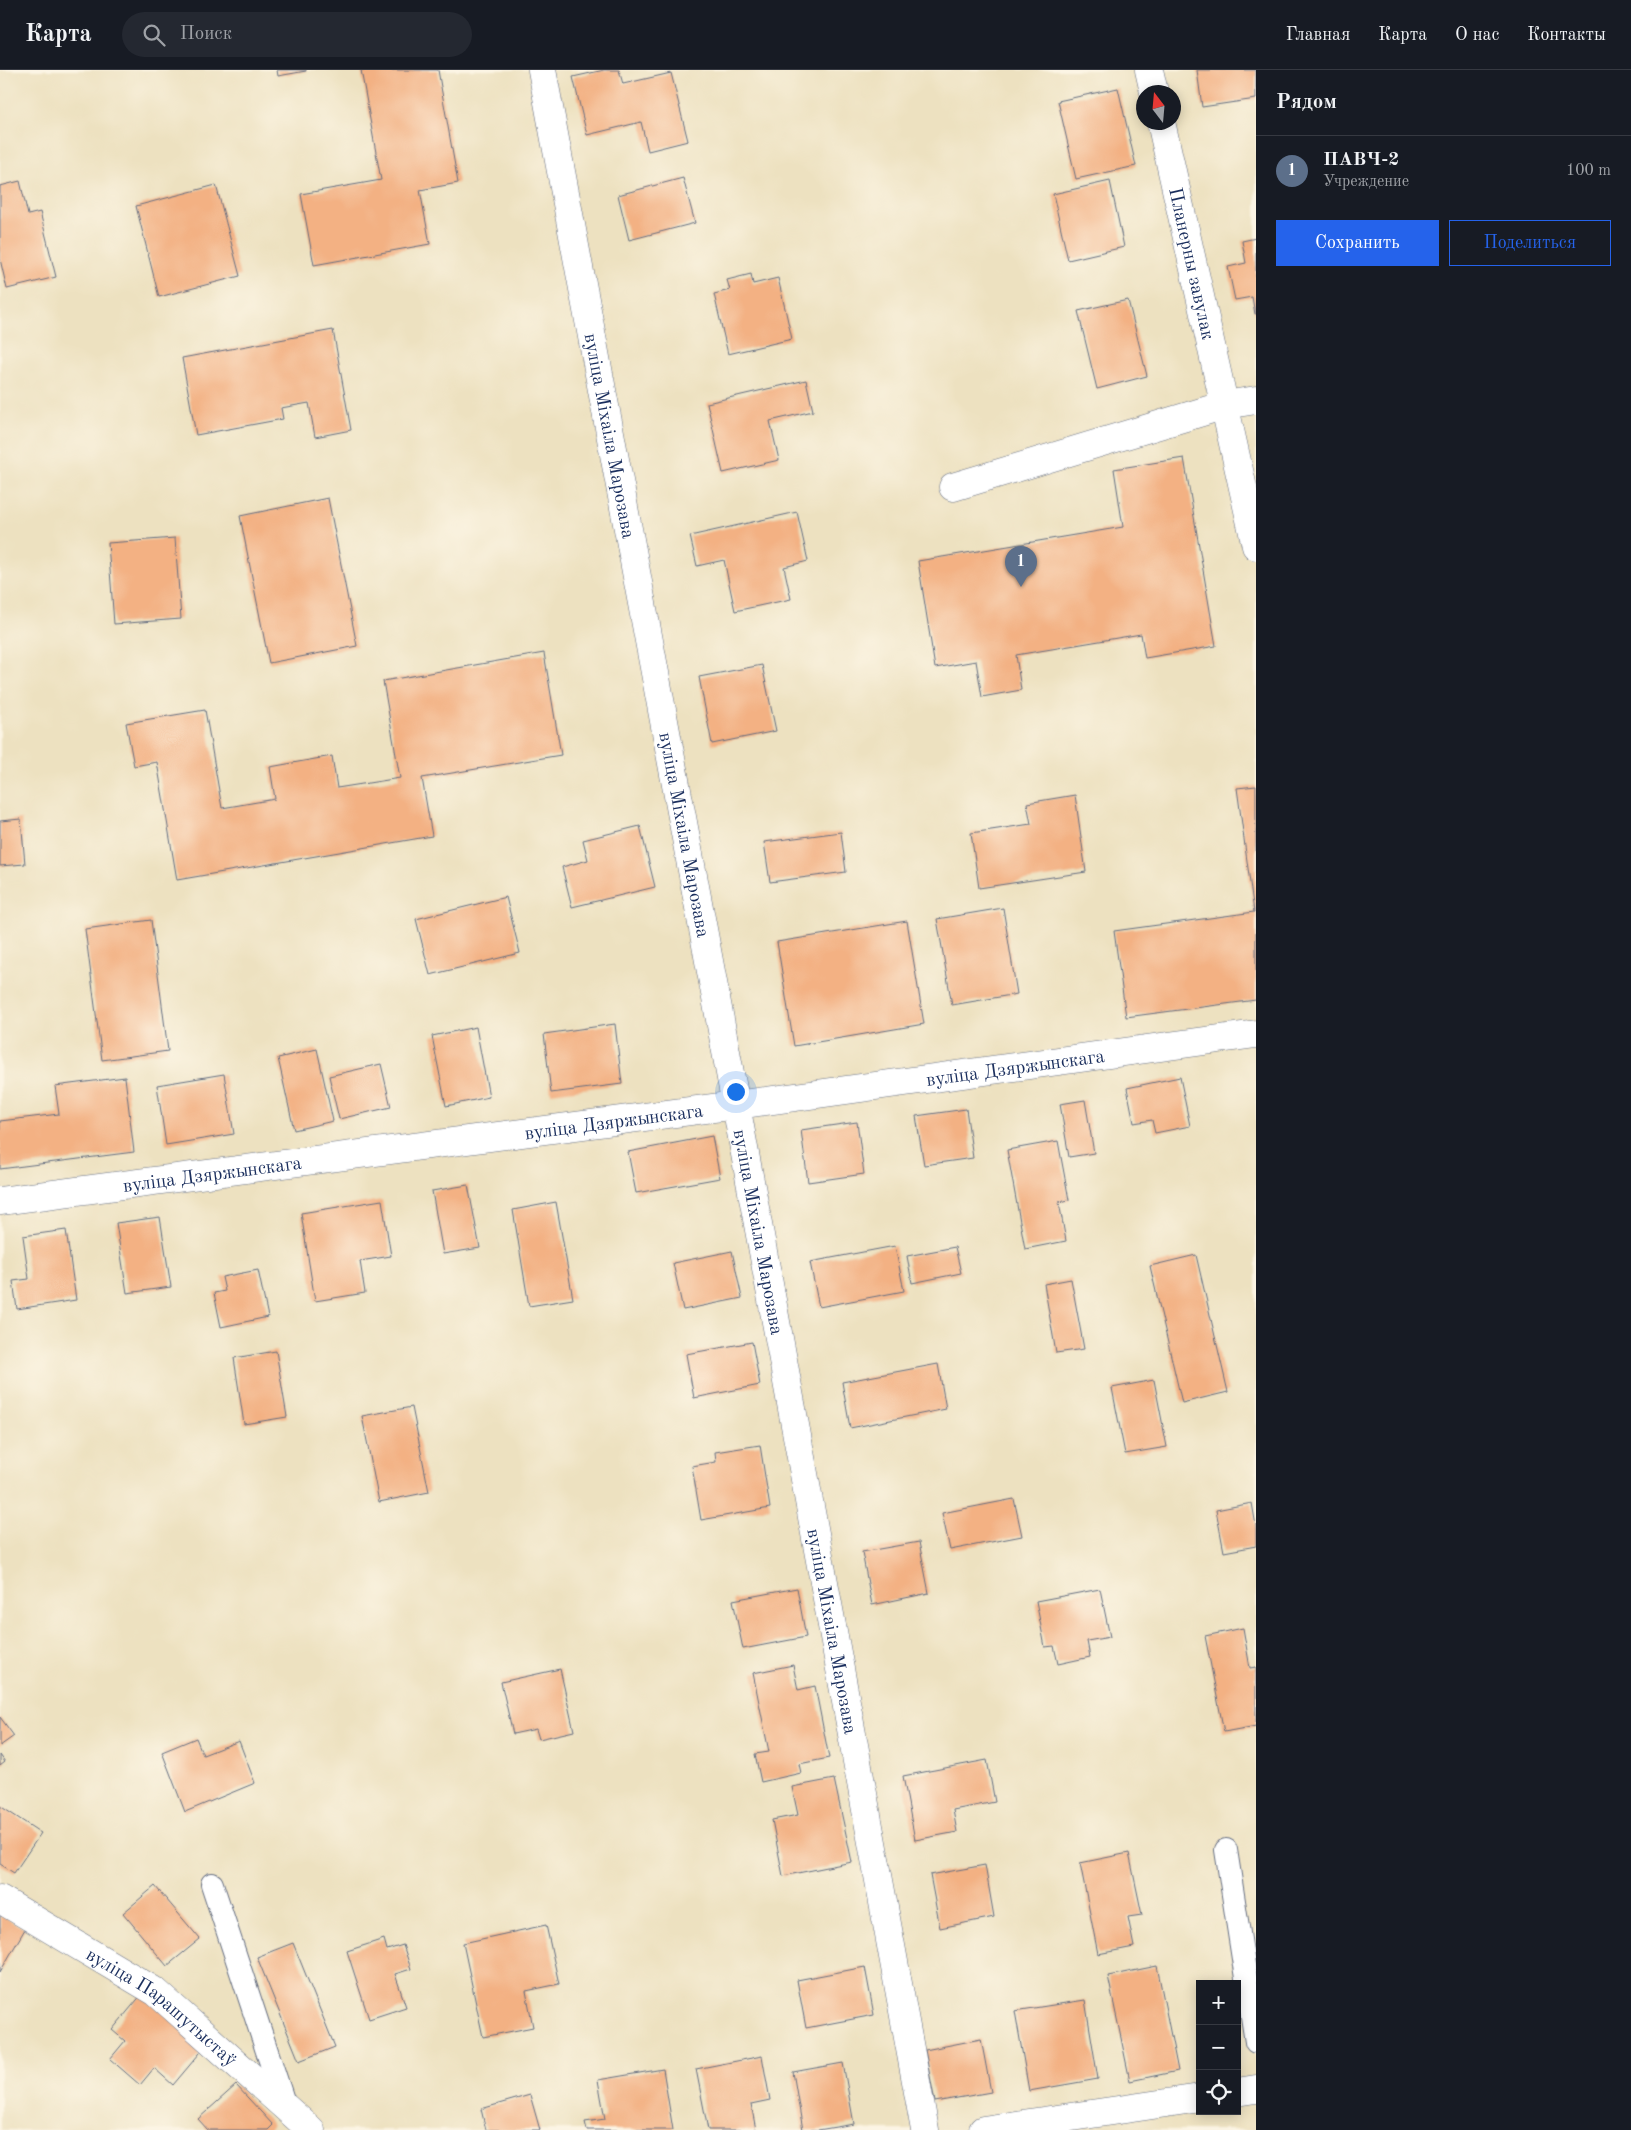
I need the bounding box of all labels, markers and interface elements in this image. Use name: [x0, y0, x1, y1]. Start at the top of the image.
search box: [122, 12, 472, 57]
icon: search: [140, 21, 168, 49]
text: Карта: [25, 23, 92, 47]
text: Поиск: [180, 25, 232, 44]
text: Главная: [1286, 26, 1350, 44]
text: Карта: [1378, 26, 1427, 44]
text: О нас: [1455, 26, 1499, 44]
text: Контакты: [1527, 26, 1606, 44]
north arrow: [1136, 85, 1181, 130]
text: Рядом: [1276, 92, 1337, 113]
text: ПАВЧ-2: [1323, 151, 1399, 170]
text: 1: [1287, 163, 1297, 179]
text: 100 m: [1566, 163, 1611, 179]
text: Учреждение: [1323, 174, 1409, 190]
street label: Планерны завулак: [1164, 186, 1217, 342]
button: Сохранить: [1276, 220, 1439, 266]
button: Поделиться: [1449, 220, 1611, 266]
street label: вуліца Міхаіла Марозава: [580, 332, 637, 541]
pin: 1: [1005, 546, 1037, 587]
street label: вуліца Міхаіла Марозава: [654, 731, 712, 940]
street label: вуліца Дзяржынскага: [925, 1048, 1107, 1091]
your location: [723, 1079, 749, 1105]
street label: вуліца Дзяржынскага: [524, 1102, 705, 1144]
street label: вуліца Міхаіла Марозава: [729, 1128, 785, 1337]
street label: вуліца Дзяржынскага: [122, 1155, 304, 1197]
street label: вуліца Міхаіла Марозава: [802, 1527, 859, 1736]
street label: вуліца Парашутыстаў: [82, 1946, 240, 2071]
map controls: [1196, 1980, 1241, 2115]
button: +: [1196, 1980, 1241, 2025]
button: −: [1196, 2025, 1241, 2070]
button: locate: [1196, 2070, 1241, 2115]

